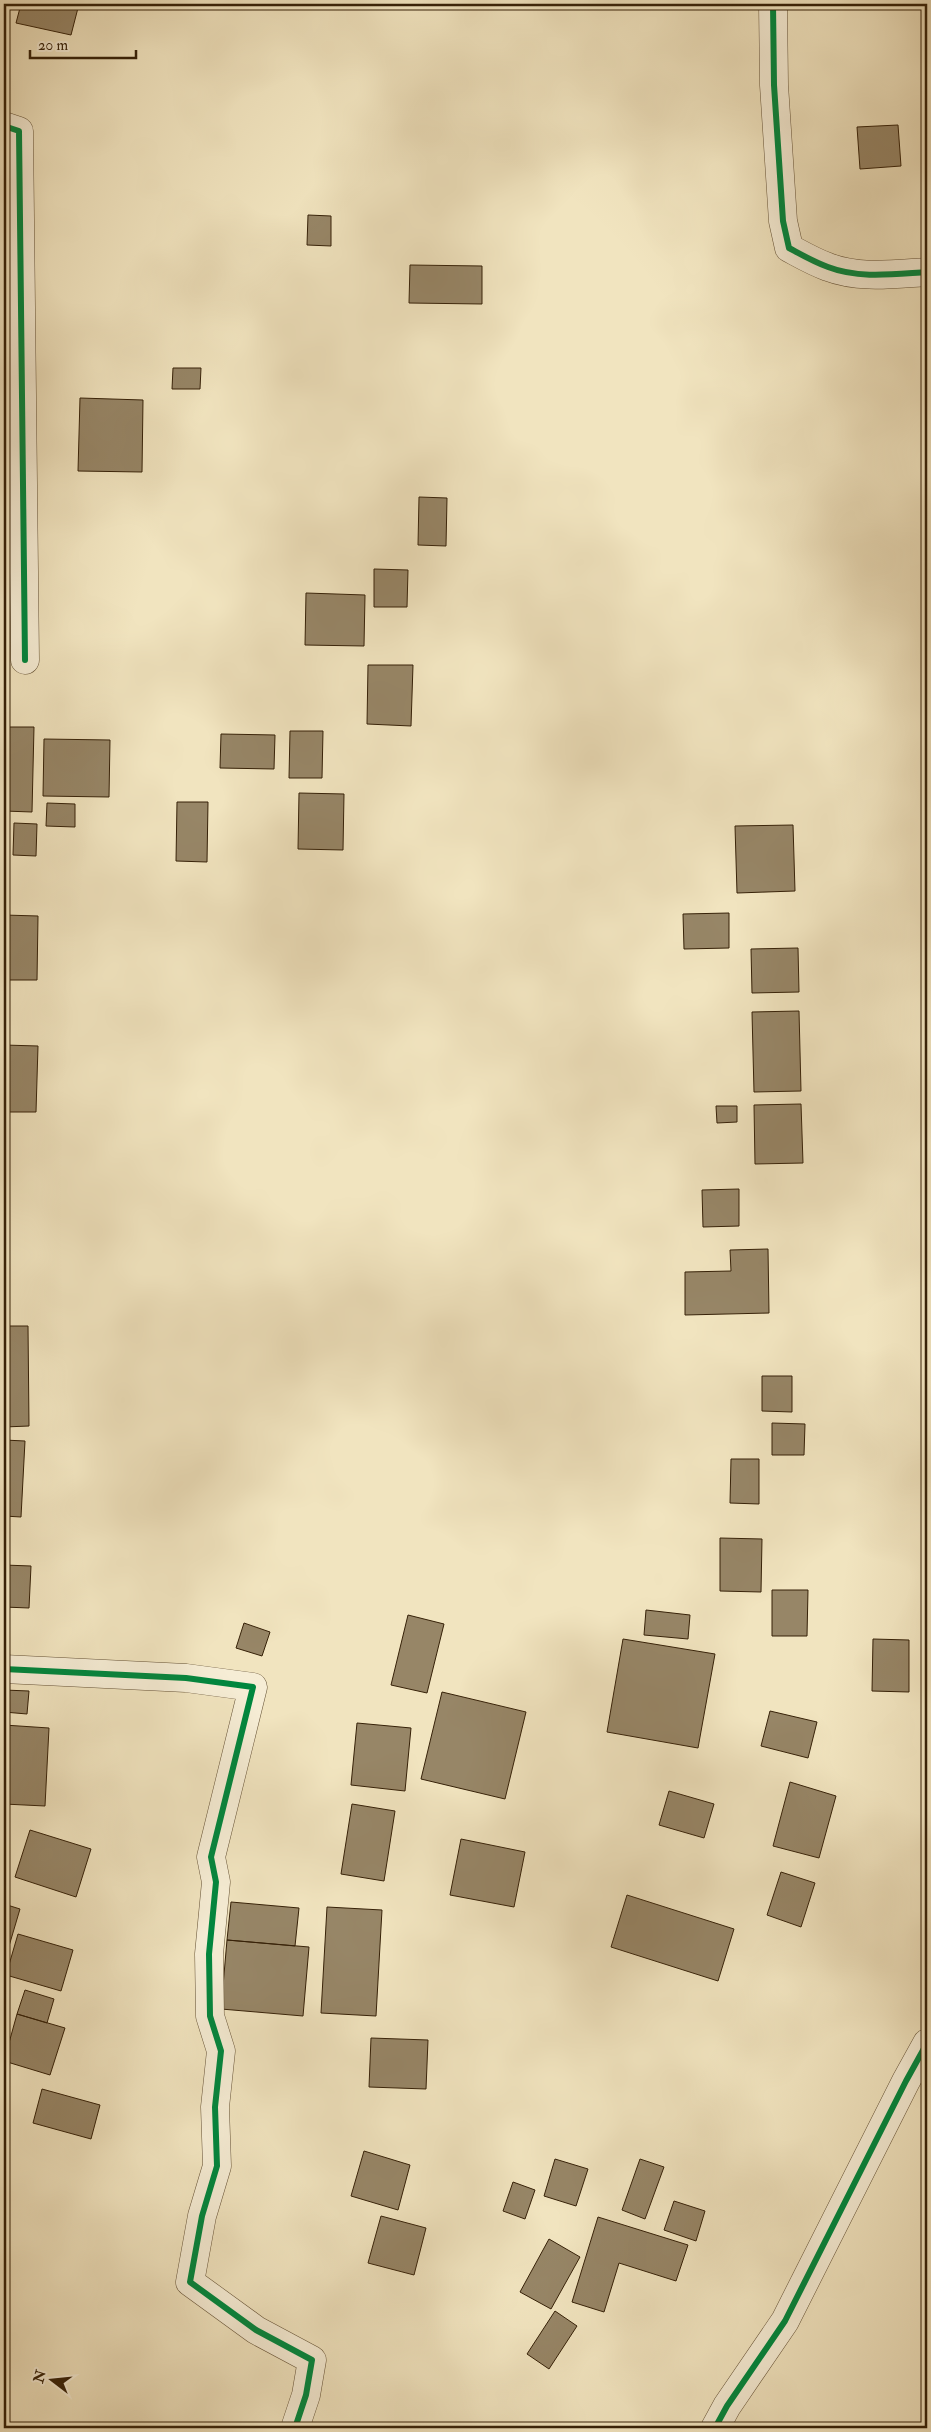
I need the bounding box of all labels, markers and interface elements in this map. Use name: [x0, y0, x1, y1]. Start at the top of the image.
scale bar: [30, 28, 136, 60]
text: 20 m: [38, 36, 68, 55]
north arrow: [28, 2354, 78, 2404]
text: N: [30, 2368, 50, 2386]

